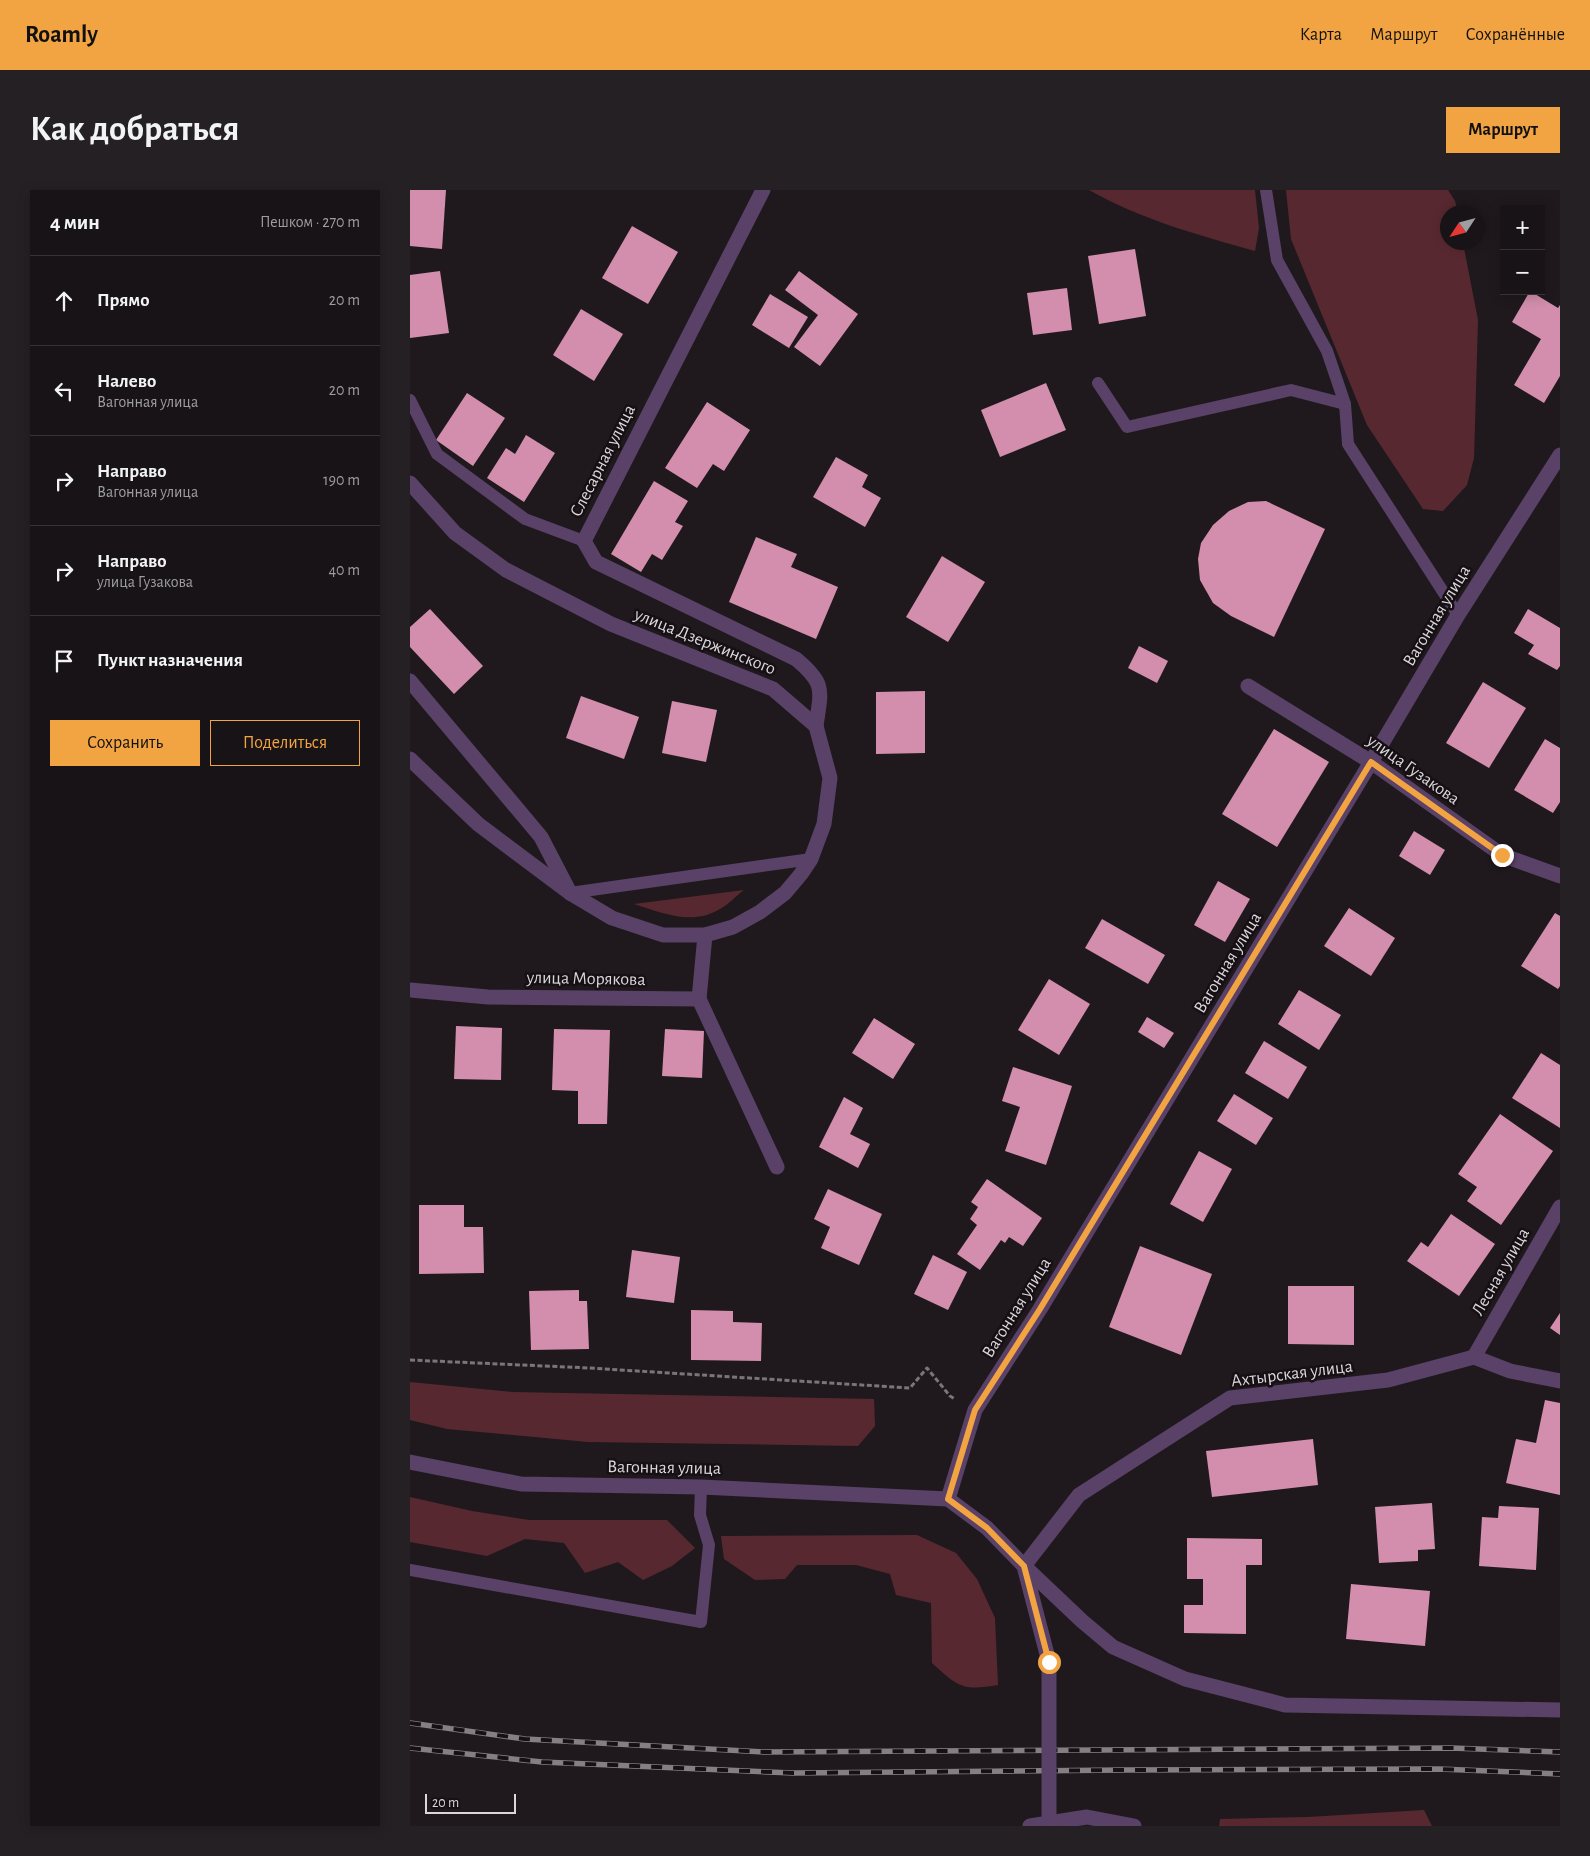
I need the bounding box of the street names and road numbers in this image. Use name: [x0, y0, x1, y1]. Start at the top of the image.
street label: Слесарная улица: [567, 402, 639, 520]
street label: Вагонная улица: [1400, 563, 1474, 669]
street label: улица Дзержинского: [631, 605, 778, 679]
street label: улица Гузакова: [1363, 731, 1462, 808]
street label: Вагонная улица: [1191, 910, 1265, 1016]
street label: улица Морякова: [525, 969, 646, 989]
street label: Лесная улица: [1469, 1225, 1533, 1319]
street label: Вагонная улица: [979, 1255, 1055, 1361]
street label: Ахтырская улица: [1230, 1358, 1354, 1390]
street label: Вагонная улица: [607, 1458, 721, 1478]

